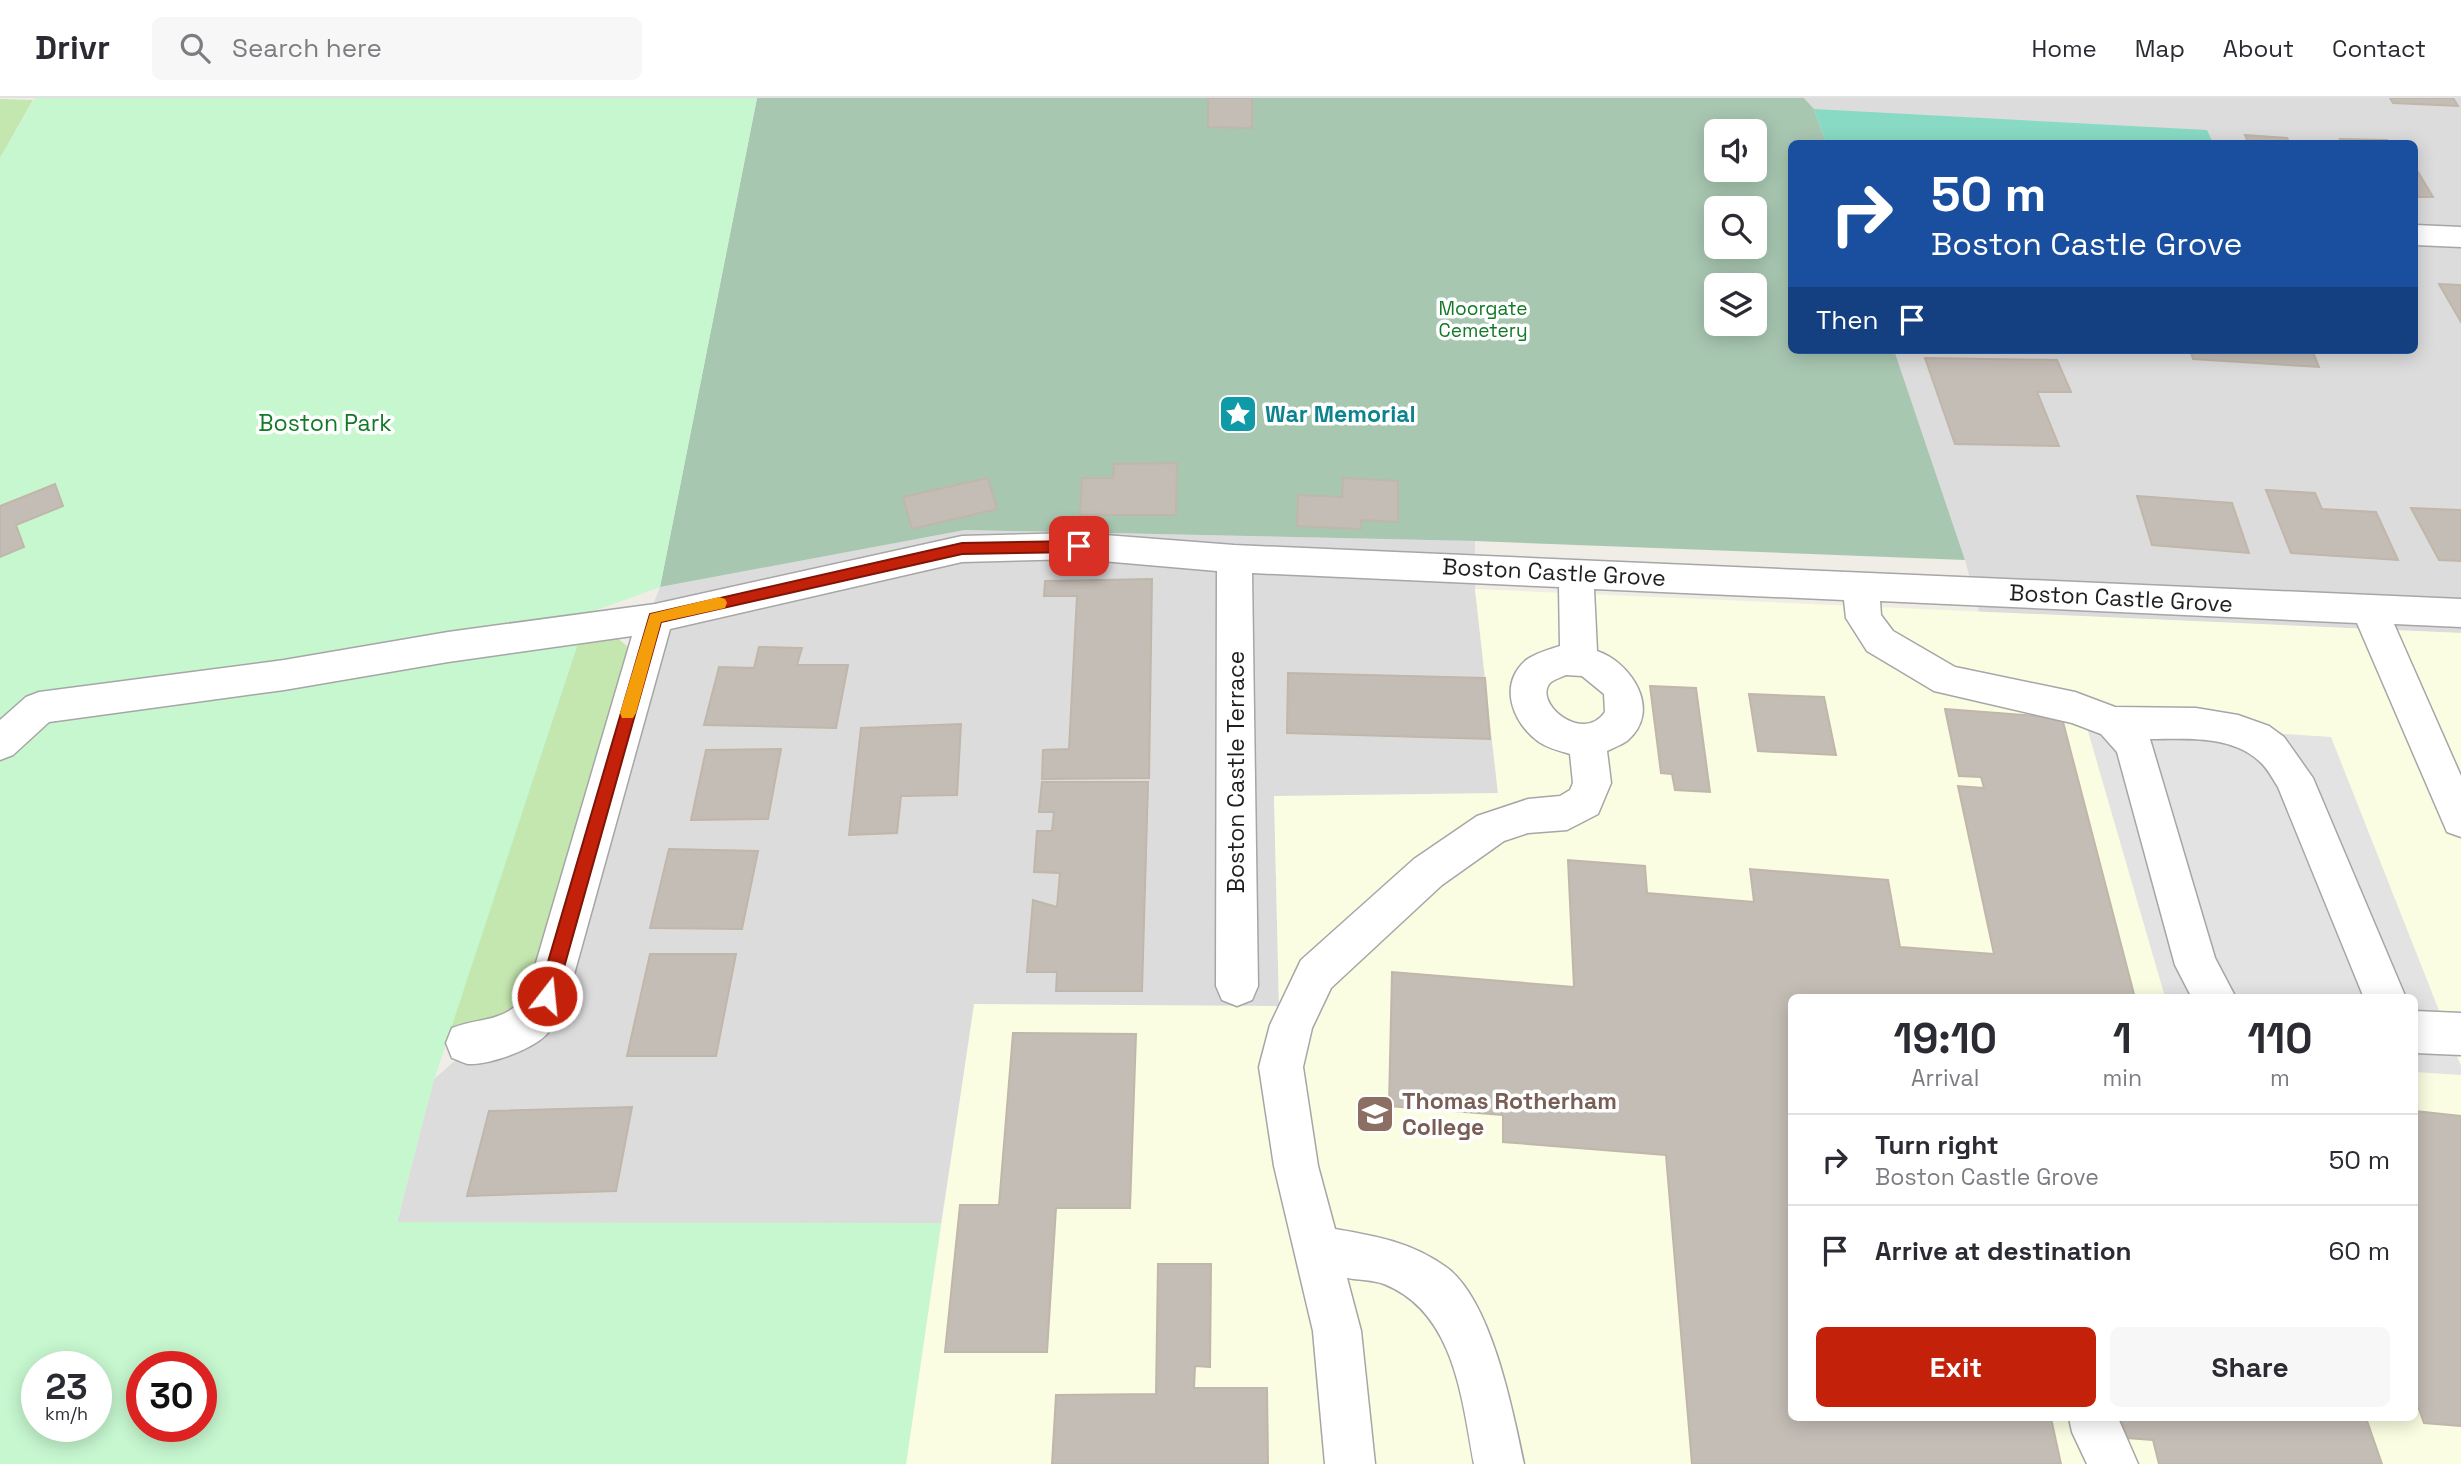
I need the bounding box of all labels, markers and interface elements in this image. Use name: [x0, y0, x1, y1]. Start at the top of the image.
search box: [152, 17, 642, 80]
text: Drivr: [35, 27, 110, 69]
icon: search: [176, 29, 214, 67]
text: Search here: [232, 31, 382, 65]
text: Home: [2031, 33, 2097, 64]
text: Map: [2135, 33, 2185, 64]
text: About: [2223, 33, 2294, 64]
text: Contact: [2332, 33, 2426, 64]
map controls: [1704, 119, 1767, 336]
button: sound: [1704, 119, 1767, 182]
text: 50 m: [1931, 163, 2046, 225]
icon: right: [1816, 168, 1907, 259]
button: search: [1704, 196, 1767, 259]
text: Boston Castle Grove: [1931, 224, 2243, 264]
button: layers: [1704, 273, 1767, 336]
park label: Moorgate Cemetery: [1438, 296, 1528, 343]
icon: arrive: [1893, 301, 1931, 339]
text: Then: [1816, 303, 1879, 337]
place icon: War Memorial: [1217, 393, 1259, 435]
place label: War Memorial: [1265, 399, 1416, 429]
park label: Boston Park: [258, 408, 392, 438]
pin: [1049, 516, 1109, 576]
icon: arrive: [1060, 527, 1098, 565]
street label: Boston Castle Grove: [1441, 551, 1667, 593]
street label: Boston Castle Grove: [2008, 577, 2234, 619]
street label: Boston Castle Terrace: [1221, 651, 1251, 893]
position arrow: [510, 959, 584, 1033]
text: 19:10: [1893, 1012, 1997, 1065]
text: 1: [2113, 1012, 2132, 1065]
text: 110: [2247, 1012, 2313, 1065]
text: Arrival: [1911, 1063, 1979, 1093]
text: min: [2102, 1063, 2142, 1093]
text: m: [2270, 1063, 2290, 1093]
place label: Thomas Rotherham College: [1402, 1086, 1617, 1142]
school or university icon: Thomas Rotherham College: [1354, 1093, 1396, 1135]
text: Turn right: [1875, 1128, 1999, 1162]
icon: right: [1816, 1141, 1854, 1179]
text: 50 m: [2329, 1143, 2390, 1177]
text: Boston Castle Grove: [1875, 1162, 2099, 1192]
icon: arrive: [1816, 1232, 1854, 1270]
text: Arrive at destination: [1875, 1234, 2132, 1268]
text: 60 m: [2328, 1234, 2390, 1268]
button: Exit: [1816, 1327, 2096, 1407]
button: Share: [2110, 1327, 2390, 1407]
speed limit sign: 30: [126, 1351, 217, 1442]
text: 23: [45, 1365, 88, 1409]
text: km/h: [45, 1402, 88, 1425]

